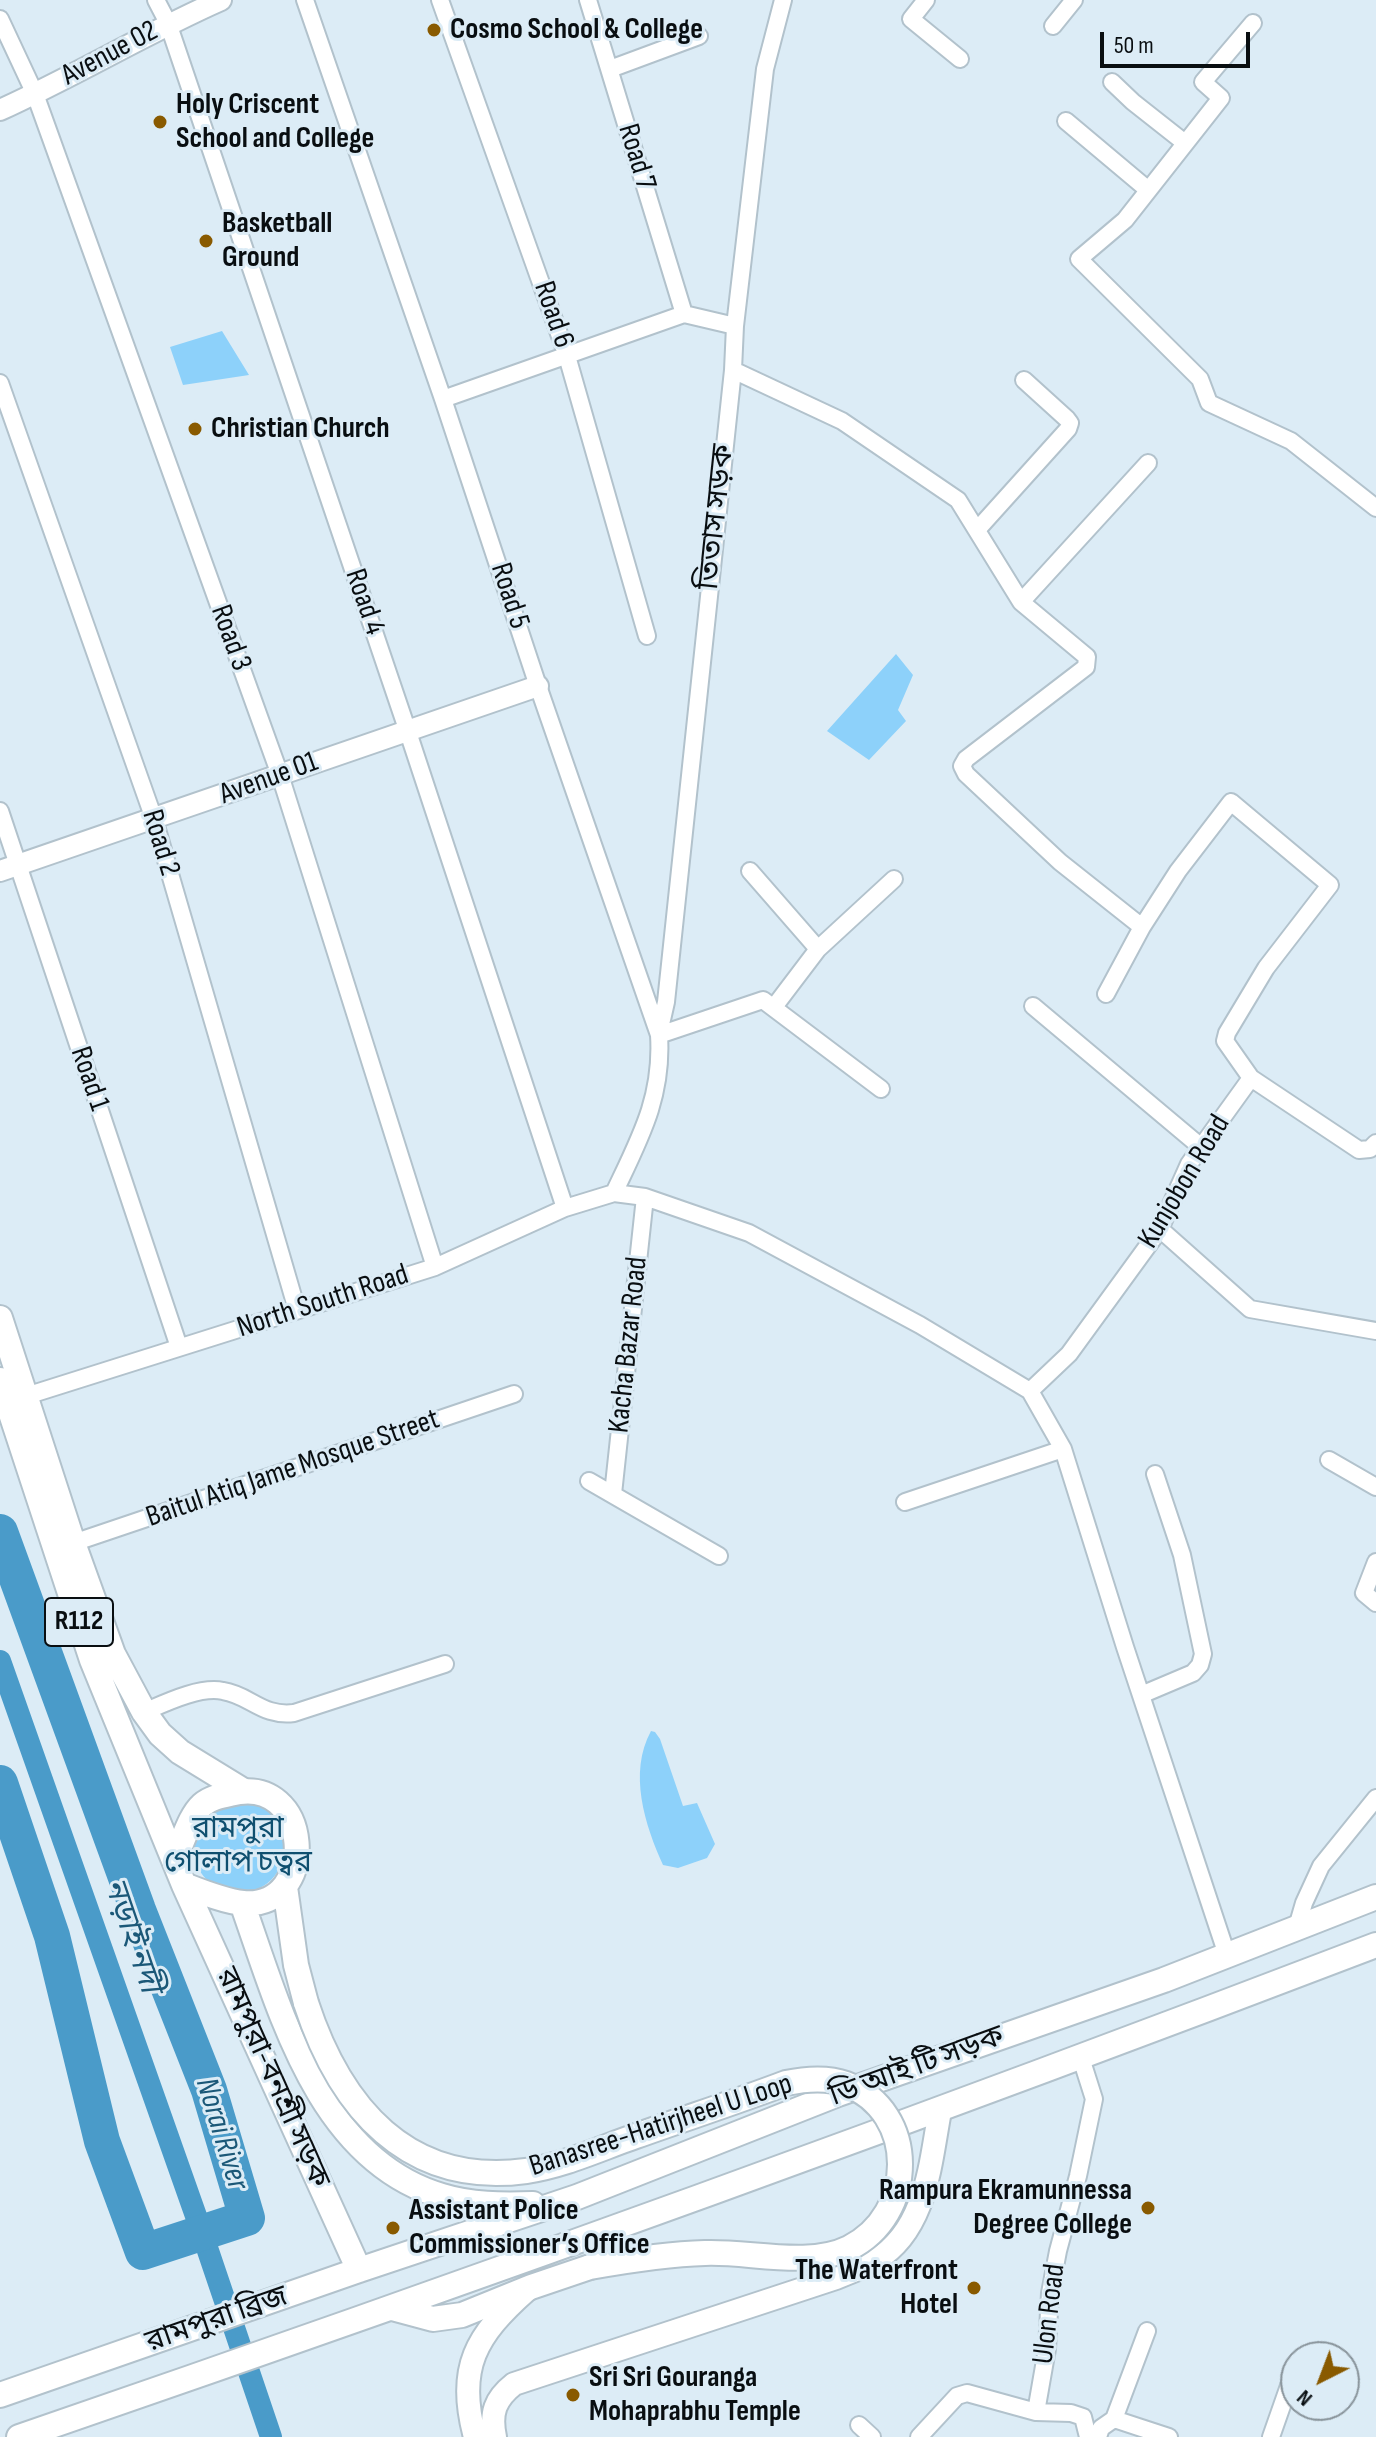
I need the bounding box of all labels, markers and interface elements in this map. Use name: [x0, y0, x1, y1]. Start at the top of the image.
place label: Cosmo School & College: [450, 12, 703, 48]
street label: Avenue 02: [56, 14, 164, 94]
scale bar: [1104, 16, 1254, 66]
marker: Cosmo School & College: [425, 21, 443, 39]
text: 50 m: [1114, 31, 1154, 60]
place label: Holy Criscent School and College: [176, 87, 374, 158]
marker: Holy Criscent School and College: [151, 113, 169, 131]
street label: Road 7: [609, 120, 663, 194]
place label: Basketball Ground: [222, 206, 332, 276]
marker: Basketball Ground: [197, 232, 215, 250]
street label: Road 6: [525, 277, 581, 353]
place label: Christian Church: [211, 411, 390, 447]
marker: Christian Church: [186, 420, 204, 438]
street label: তিতাস সড়ক: [691, 442, 743, 592]
street label: Road 5: [482, 559, 536, 633]
street label: Road 4: [336, 564, 392, 640]
street label: Road 3: [202, 600, 258, 676]
street label: Avenue 01: [215, 745, 323, 813]
street label: Road 2: [133, 806, 187, 880]
street label: Road 1: [61, 1042, 117, 1116]
street label: Kunjobon Road: [1131, 1109, 1239, 1255]
street label: Kacha Bazar Road: [602, 1255, 656, 1435]
street label: North South Road: [233, 1257, 413, 1347]
street label: Baitul Atiq Jame Mosque Street: [142, 1402, 444, 1536]
road number: R112: [45, 1598, 113, 1646]
park label: রামপুরা গোলাপ চত্বর: [164, 1811, 312, 1882]
water label: নড়াই নদী: [94, 1874, 168, 1998]
street label: রামপুরা-বনশ্রী সড়ক: [207, 1962, 337, 2194]
street label: ডি আই টি সড়ক: [825, 2019, 1009, 2115]
street label: Banasree-Hatirjheel U Loop: [525, 2067, 797, 2185]
water label: Norai River: [186, 2073, 256, 2195]
place label: Rampura Ekramunnessa Degree College: [879, 2173, 1132, 2244]
place label: Assistant Police Commissioner’s Office: [409, 2193, 650, 2264]
marker: Rampura Ekramunnessa Degree College: [1139, 2199, 1157, 2217]
marker: Assistant Police Commissioner’s Office: [384, 2219, 402, 2237]
place label: The Waterfront Hotel: [795, 2253, 958, 2324]
street label: Ulon Road: [1026, 2262, 1074, 2366]
street label: রামপুরা ব্রিজ: [141, 2279, 293, 2361]
marker: The Waterfront Hotel: [965, 2279, 983, 2297]
north arrow: [1280, 2341, 1360, 2421]
place label: Sri Sri Gouranga Mohaprabhu Temple: [589, 2360, 801, 2430]
text: N: [1292, 2384, 1318, 2412]
marker: Sri Sri Gouranga Mohaprabhu Temple: [564, 2386, 582, 2404]

